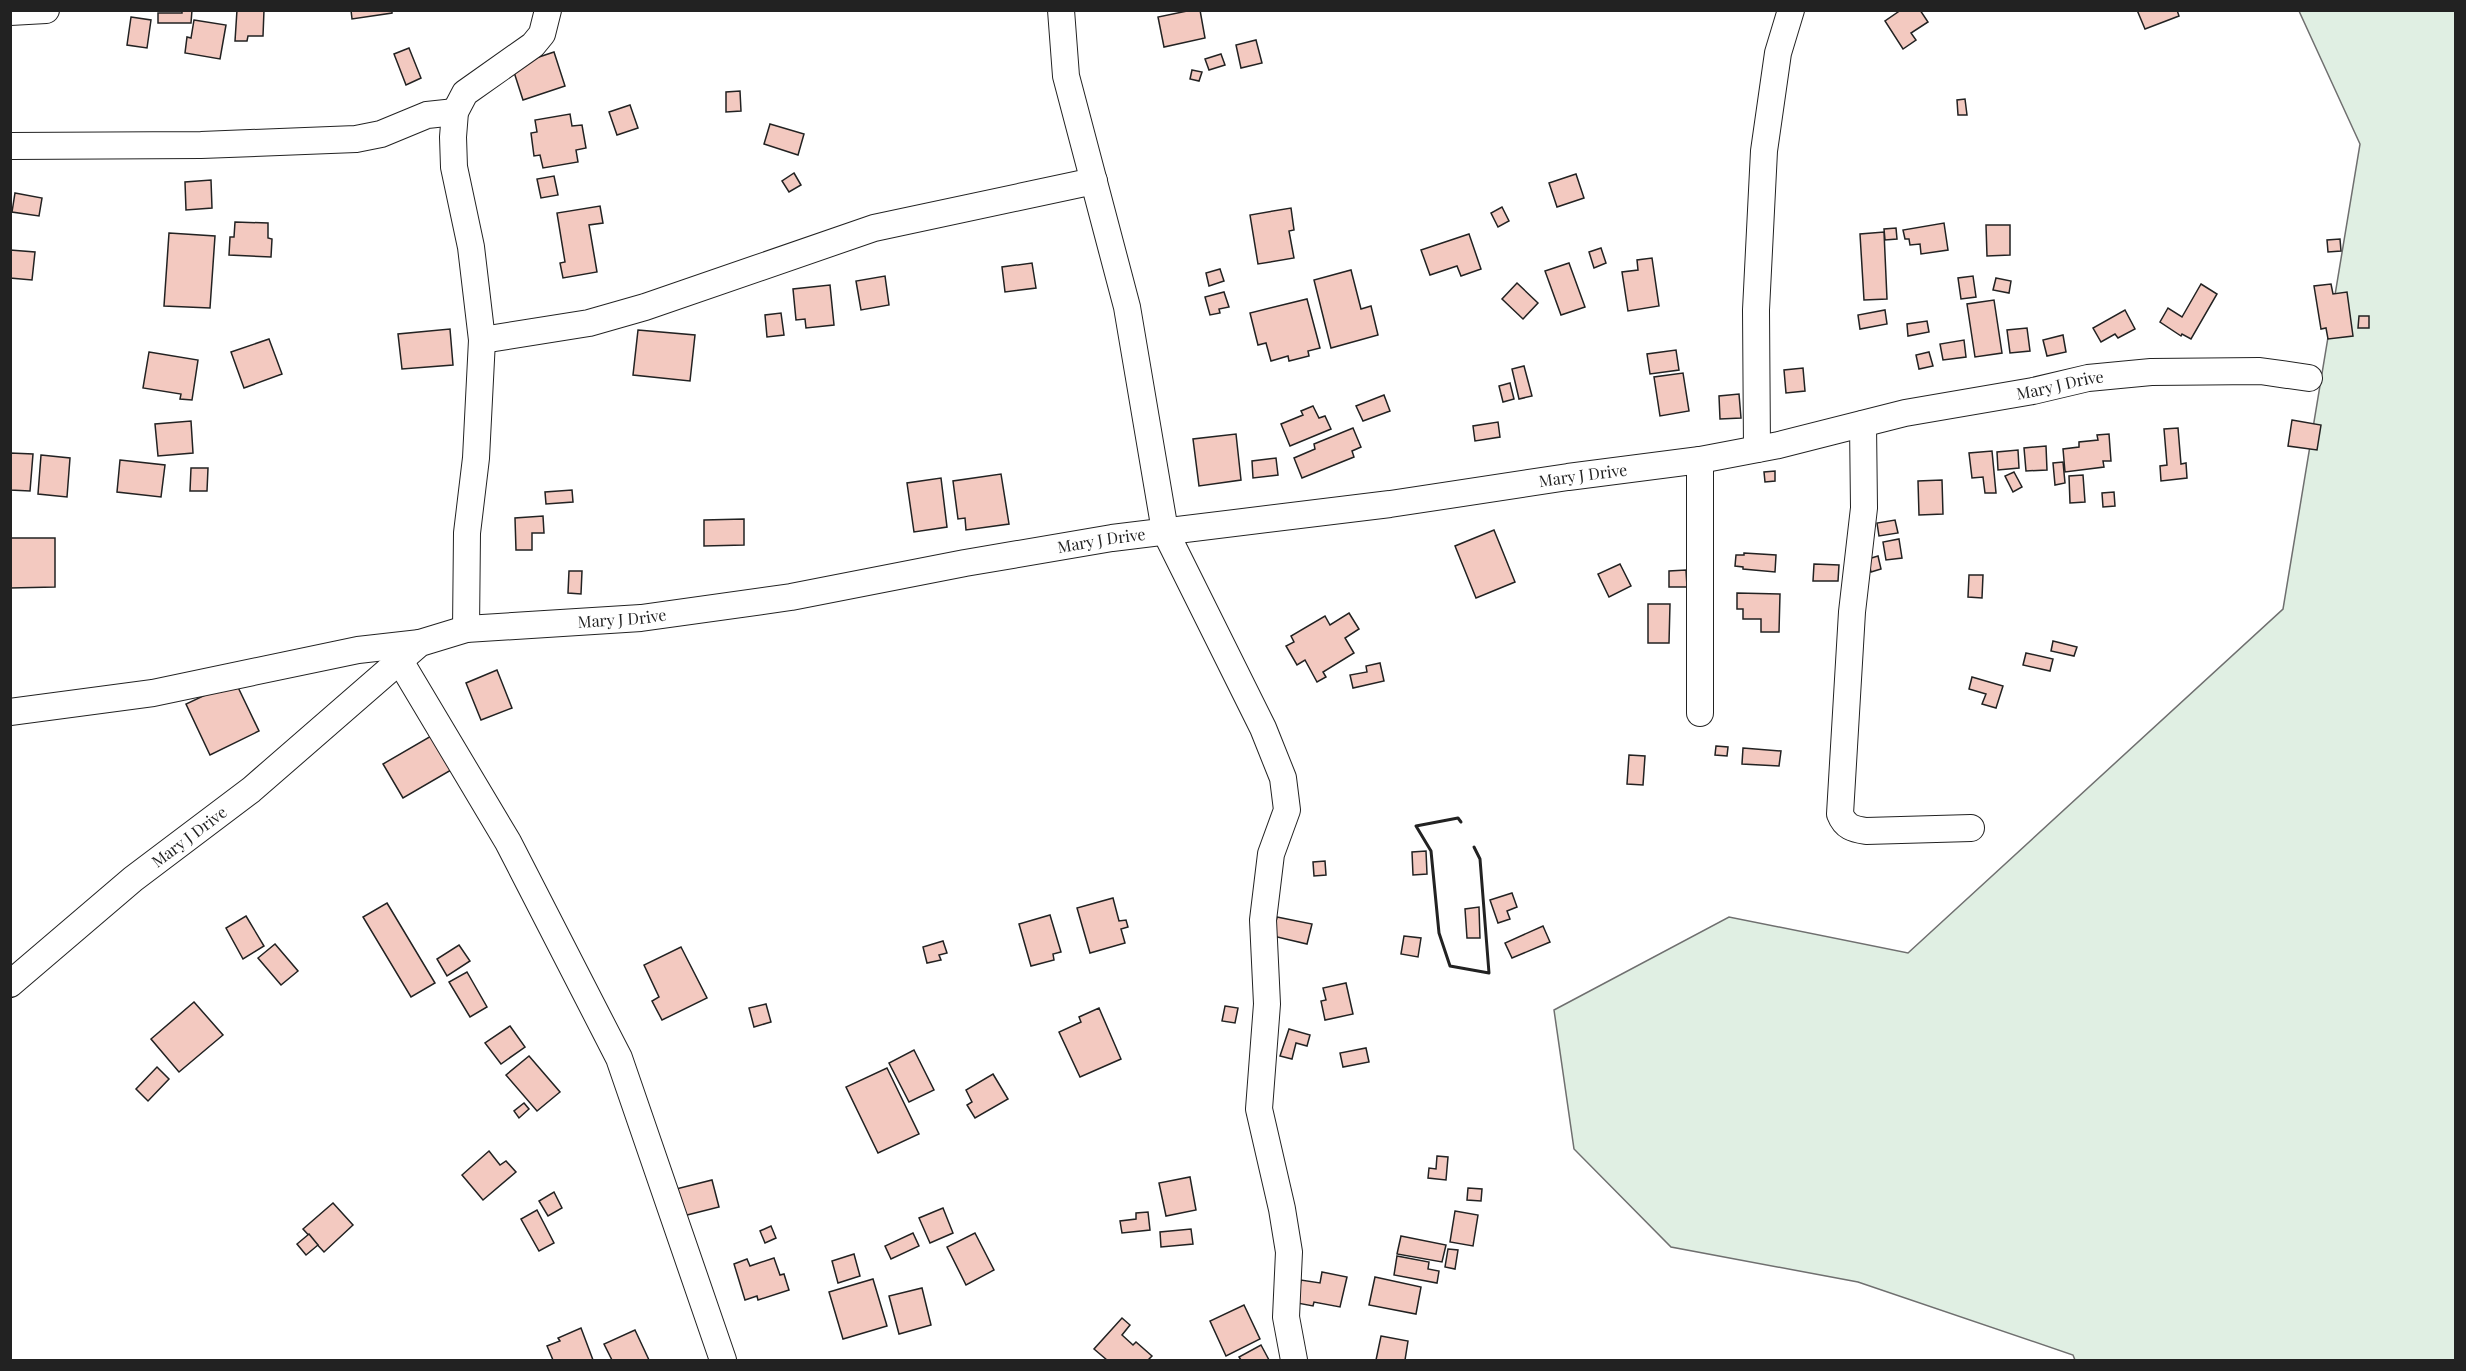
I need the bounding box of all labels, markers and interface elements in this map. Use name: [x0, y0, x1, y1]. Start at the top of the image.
street label: Mary J Drive: [2015, 366, 2105, 404]
street label: Mary J Drive: [1537, 458, 1628, 491]
street label: Mary J Drive: [1056, 523, 1147, 557]
street label: Mary J Drive: [577, 604, 668, 632]
street label: Mary J Drive: [147, 801, 231, 871]

